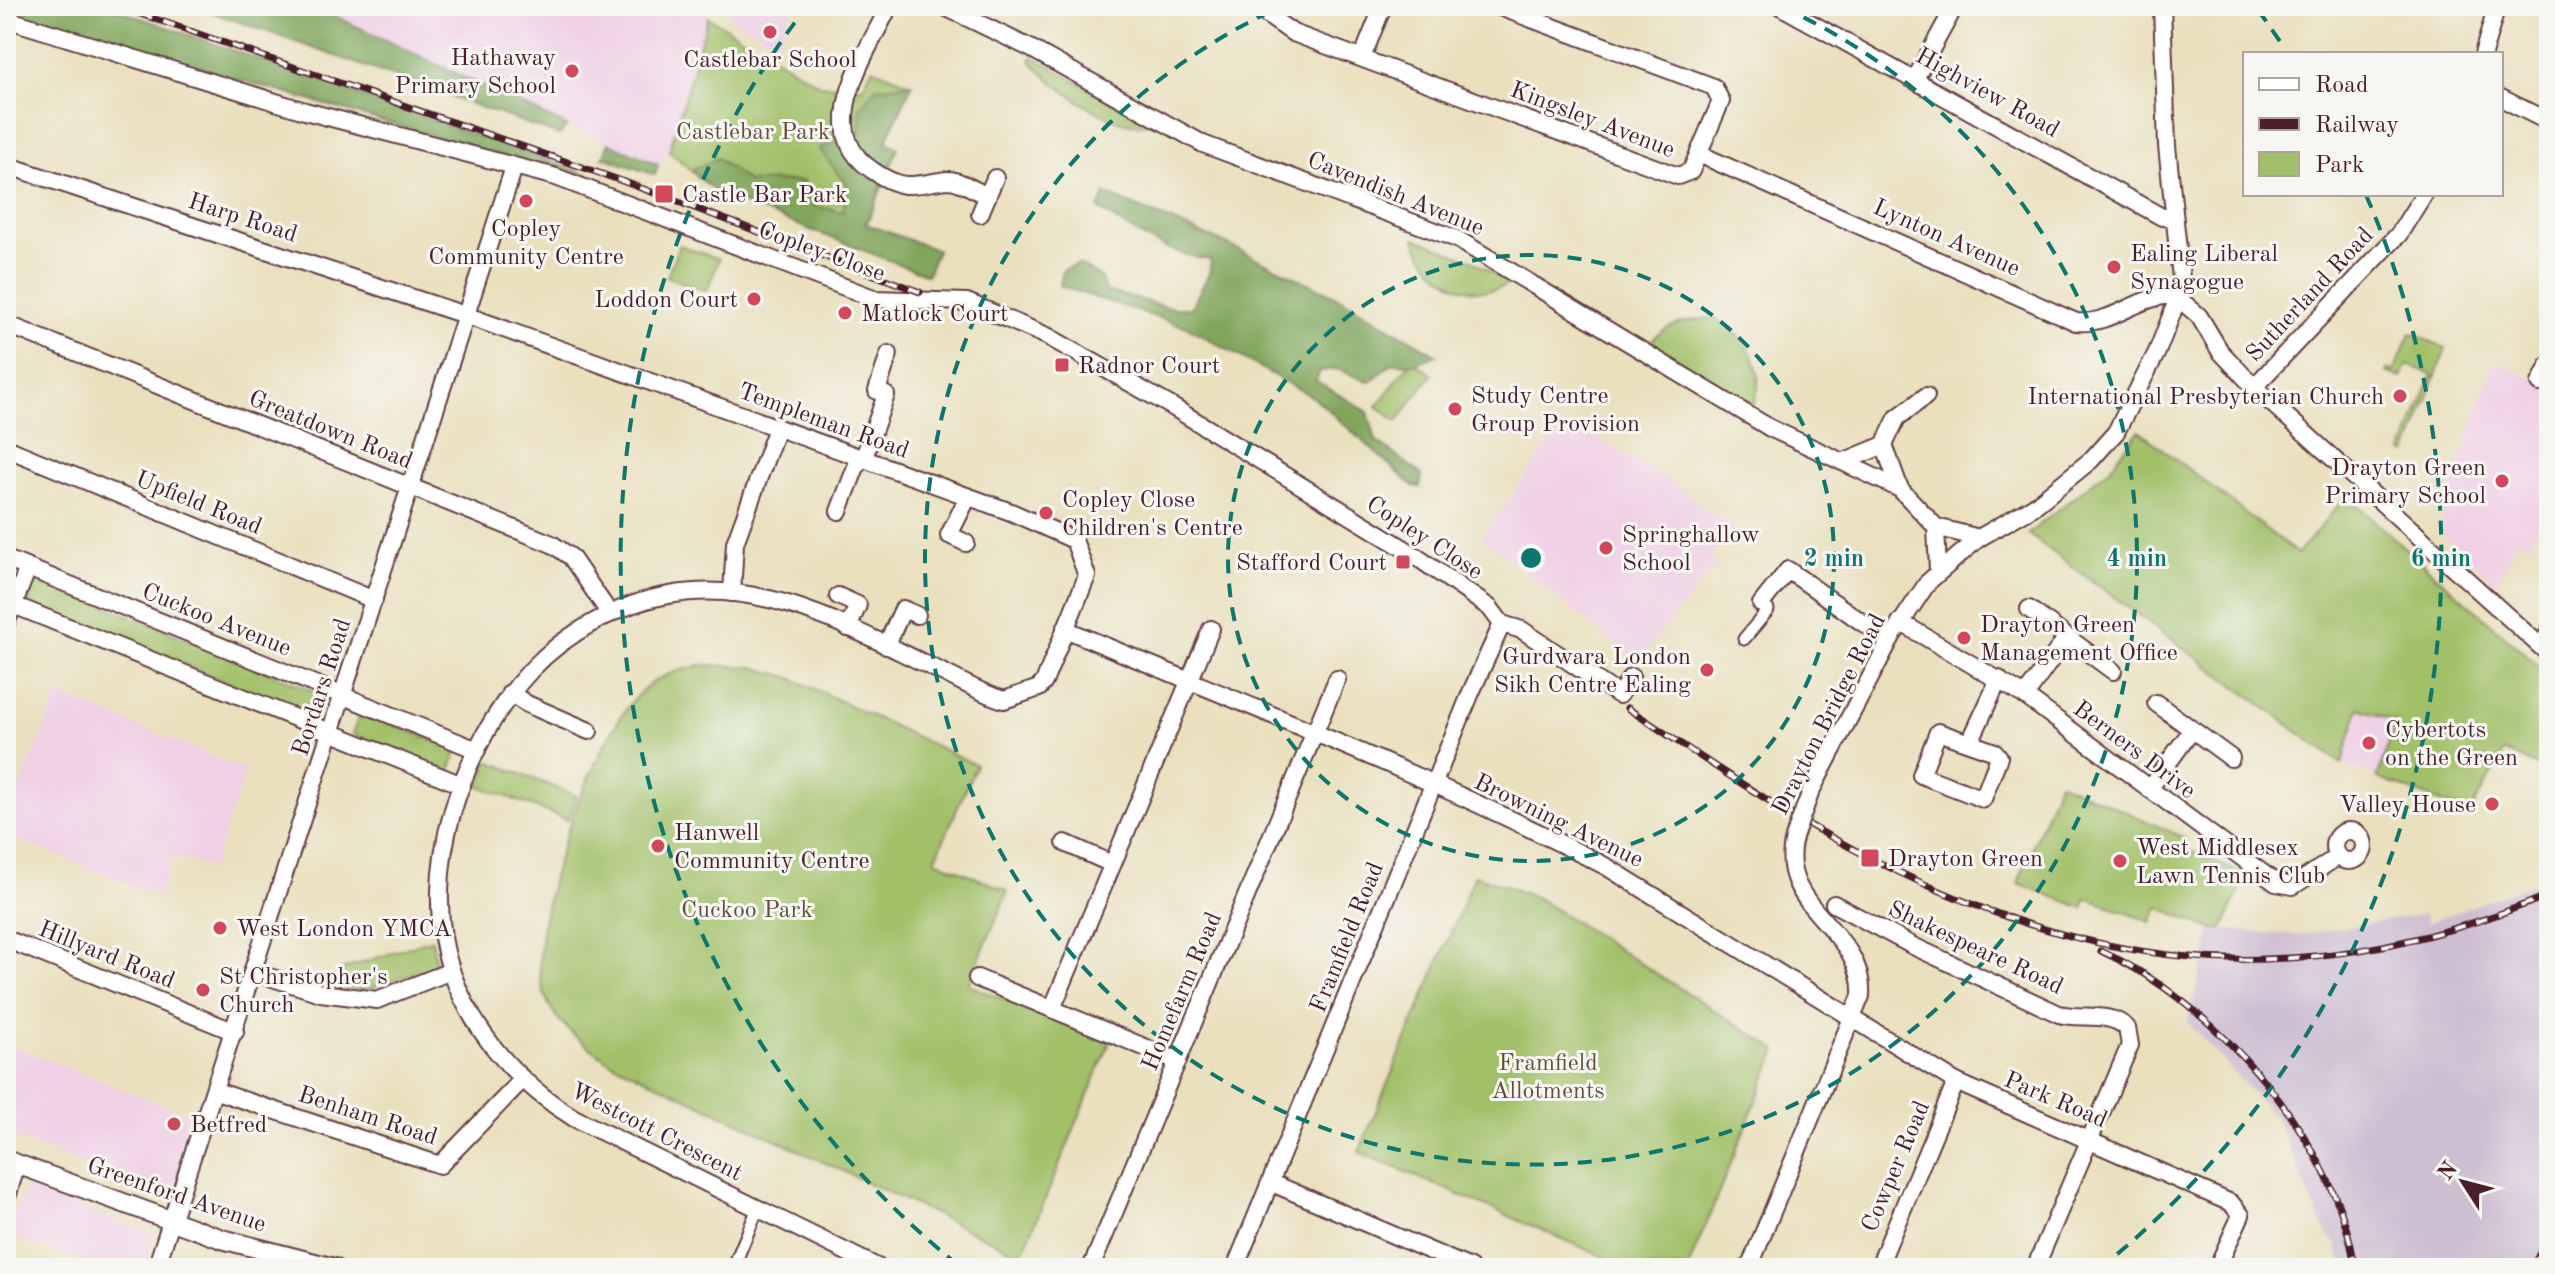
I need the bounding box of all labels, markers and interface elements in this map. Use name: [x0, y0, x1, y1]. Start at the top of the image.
marker: Castlebar School: [761, 23, 779, 41]
street label: Highview Road: [1911, 44, 2063, 143]
place label: Hathaway Primary School: [394, 47, 556, 99]
place label: Castlebar School: [683, 49, 857, 73]
legend: [2243, 52, 2503, 196]
marker: Hathaway Primary School: [563, 62, 581, 80]
text: Road: [2315, 74, 2368, 98]
street label: Kingsley Avenue: [1507, 78, 1678, 163]
text: Railway: [2315, 114, 2399, 138]
park label: Castlebar Park: [676, 121, 830, 145]
street label: Cavendish Avenue: [1304, 148, 1487, 241]
text: Park: [2315, 154, 2364, 178]
marker: Castle Bar Park: [653, 183, 675, 205]
place label: Castle Bar Park: [682, 184, 847, 208]
street label: Harp Road: [185, 190, 300, 248]
marker: Copley Community Centre: [517, 192, 535, 210]
street label: Lynton Avenue: [1869, 196, 2023, 282]
place label: Copley Community Centre: [428, 218, 624, 270]
street label: Copley Close: [755, 219, 888, 287]
street label: Sutherland Road: [2242, 224, 2379, 367]
place label: Ealing Liberal Synagogue: [2130, 243, 2278, 295]
marker: Ealing Liberal Synagogue: [2105, 258, 2123, 276]
place label: Loddon Court: [594, 289, 738, 313]
marker: Loddon Court: [745, 290, 763, 308]
place label: Matlock Court: [861, 303, 1008, 327]
marker: Matlock Court: [836, 304, 854, 322]
place label: Radnor Court: [1078, 355, 1220, 379]
marker: Radnor Court: [1053, 356, 1071, 374]
street label: Templeman Road: [735, 380, 912, 464]
place label: Study Centre Group Provision: [1471, 385, 1640, 437]
place label: International Presbyterian Church: [2027, 386, 2384, 410]
street label: Greatdown Road: [245, 387, 416, 475]
marker: International Presbyterian Church: [2391, 387, 2409, 405]
marker: Study Centre Group Provision: [1446, 400, 1464, 418]
place label: Drayton Green Primary School: [2324, 457, 2486, 509]
street label: Upfield Road: [132, 468, 265, 540]
marker: Drayton Green Primary School: [2493, 472, 2511, 490]
place label: Copley Close Children's Centre: [1062, 489, 1243, 541]
street label: Copley Close: [1361, 492, 1486, 585]
marker: Copley Close Children's Centre: [1037, 504, 1055, 522]
place label: Springhallow School: [1622, 524, 1760, 576]
marker: Springhallow School: [1597, 539, 1615, 557]
centre of rings: [1517, 544, 1545, 572]
text: 2 min: [1804, 548, 1864, 572]
text: 4 min: [2107, 548, 2167, 572]
text: 6 min: [2411, 548, 2471, 572]
place label: Stafford Court: [1236, 552, 1387, 576]
marker: Stafford Court: [1394, 553, 1412, 571]
street label: Cuckoo Avenue: [138, 580, 294, 662]
street label: Drayton Bridge Road: [1769, 610, 1891, 819]
place label: Drayton Green Management Office: [1980, 614, 2178, 666]
street label: Bordars Road: [289, 616, 356, 759]
marker: Drayton Green Management Office: [1955, 629, 1973, 647]
place label: Gurdwara London Sikh Centre Ealing: [1494, 646, 1691, 698]
marker: Gurdwara London Sikh Centre Ealing: [1698, 661, 1716, 679]
street label: Berners Drive: [2068, 697, 2199, 804]
place label: Cybertots on the Green: [2385, 719, 2518, 771]
marker: Cybertots on the Green: [2360, 734, 2378, 752]
street label: Browning Avenue: [1470, 770, 1646, 873]
place label: Valley House: [2339, 794, 2476, 818]
marker: Valley House: [2483, 795, 2501, 813]
place label: Hanwell Community Centre: [674, 822, 870, 874]
marker: Hanwell Community Centre: [649, 837, 667, 855]
place label: West Middlesex Lawn Tennis Club: [2136, 837, 2325, 889]
marker: Drayton Green: [1859, 847, 1881, 869]
place label: Drayton Green: [1888, 848, 2043, 872]
marker: West Middlesex Lawn Tennis Club: [2111, 852, 2129, 870]
street label: Framfield Road: [1307, 859, 1389, 1016]
street label: Shakespeare Road: [1884, 898, 2066, 1000]
park label: Cuckoo Park: [681, 899, 813, 923]
street label: Homefarm Road: [1139, 909, 1227, 1075]
street label: Hillyard Road: [35, 918, 178, 994]
place label: West London YMCA: [236, 918, 452, 942]
marker: West London YMCA: [211, 919, 229, 937]
place label: St Christopher's Church: [219, 966, 388, 1018]
marker: St Christopher's Church: [194, 981, 212, 999]
park label: Framfield Allotments: [1491, 1052, 1605, 1104]
street label: Park Road: [2000, 1068, 2110, 1133]
street label: Westcott Crescent: [566, 1079, 746, 1186]
street label: Benham Road: [295, 1083, 440, 1151]
street label: Cowper Road: [1858, 1098, 1935, 1236]
place label: Betfred: [190, 1114, 267, 1138]
marker: Betfred: [165, 1115, 183, 1133]
north arrow: [2423, 1142, 2503, 1222]
street label: Greenford Avenue: [84, 1154, 269, 1238]
text: N: [2435, 1158, 2462, 1185]

